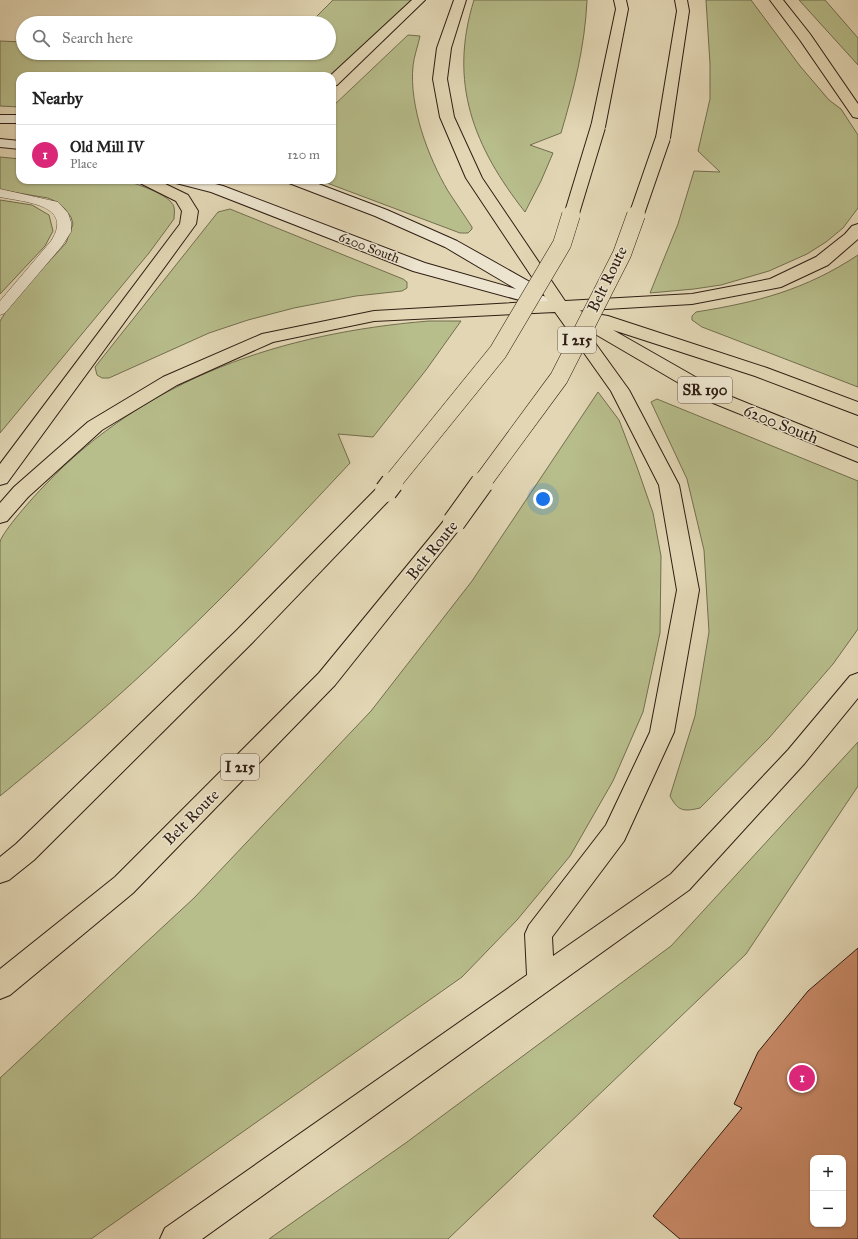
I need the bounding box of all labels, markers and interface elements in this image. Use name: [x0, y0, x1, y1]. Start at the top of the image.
search box: [16, 16, 336, 60]
icon: search: [30, 27, 52, 49]
text: Search here: [62, 29, 133, 47]
text: Nearby: [32, 88, 83, 109]
text: Old Mill IV: [70, 138, 144, 156]
text: 1: [42, 147, 48, 163]
text: 120 m: [287, 147, 320, 163]
text: Place: [70, 156, 97, 172]
street label: 6200 South: [336, 229, 402, 267]
street label: Belt Route: [583, 243, 631, 315]
road number: I 215: [558, 327, 596, 353]
road number: SR 190: [678, 377, 732, 403]
street label: 6200 South: [741, 400, 821, 448]
your location: [533, 489, 553, 509]
street label: Belt Route: [402, 516, 462, 583]
road number: I 215: [221, 754, 259, 780]
street label: Belt Route: [159, 785, 223, 849]
pin: 1: [789, 1063, 815, 1093]
map controls: [810, 1155, 846, 1227]
button: +: [810, 1155, 846, 1191]
button: −: [810, 1191, 846, 1227]

